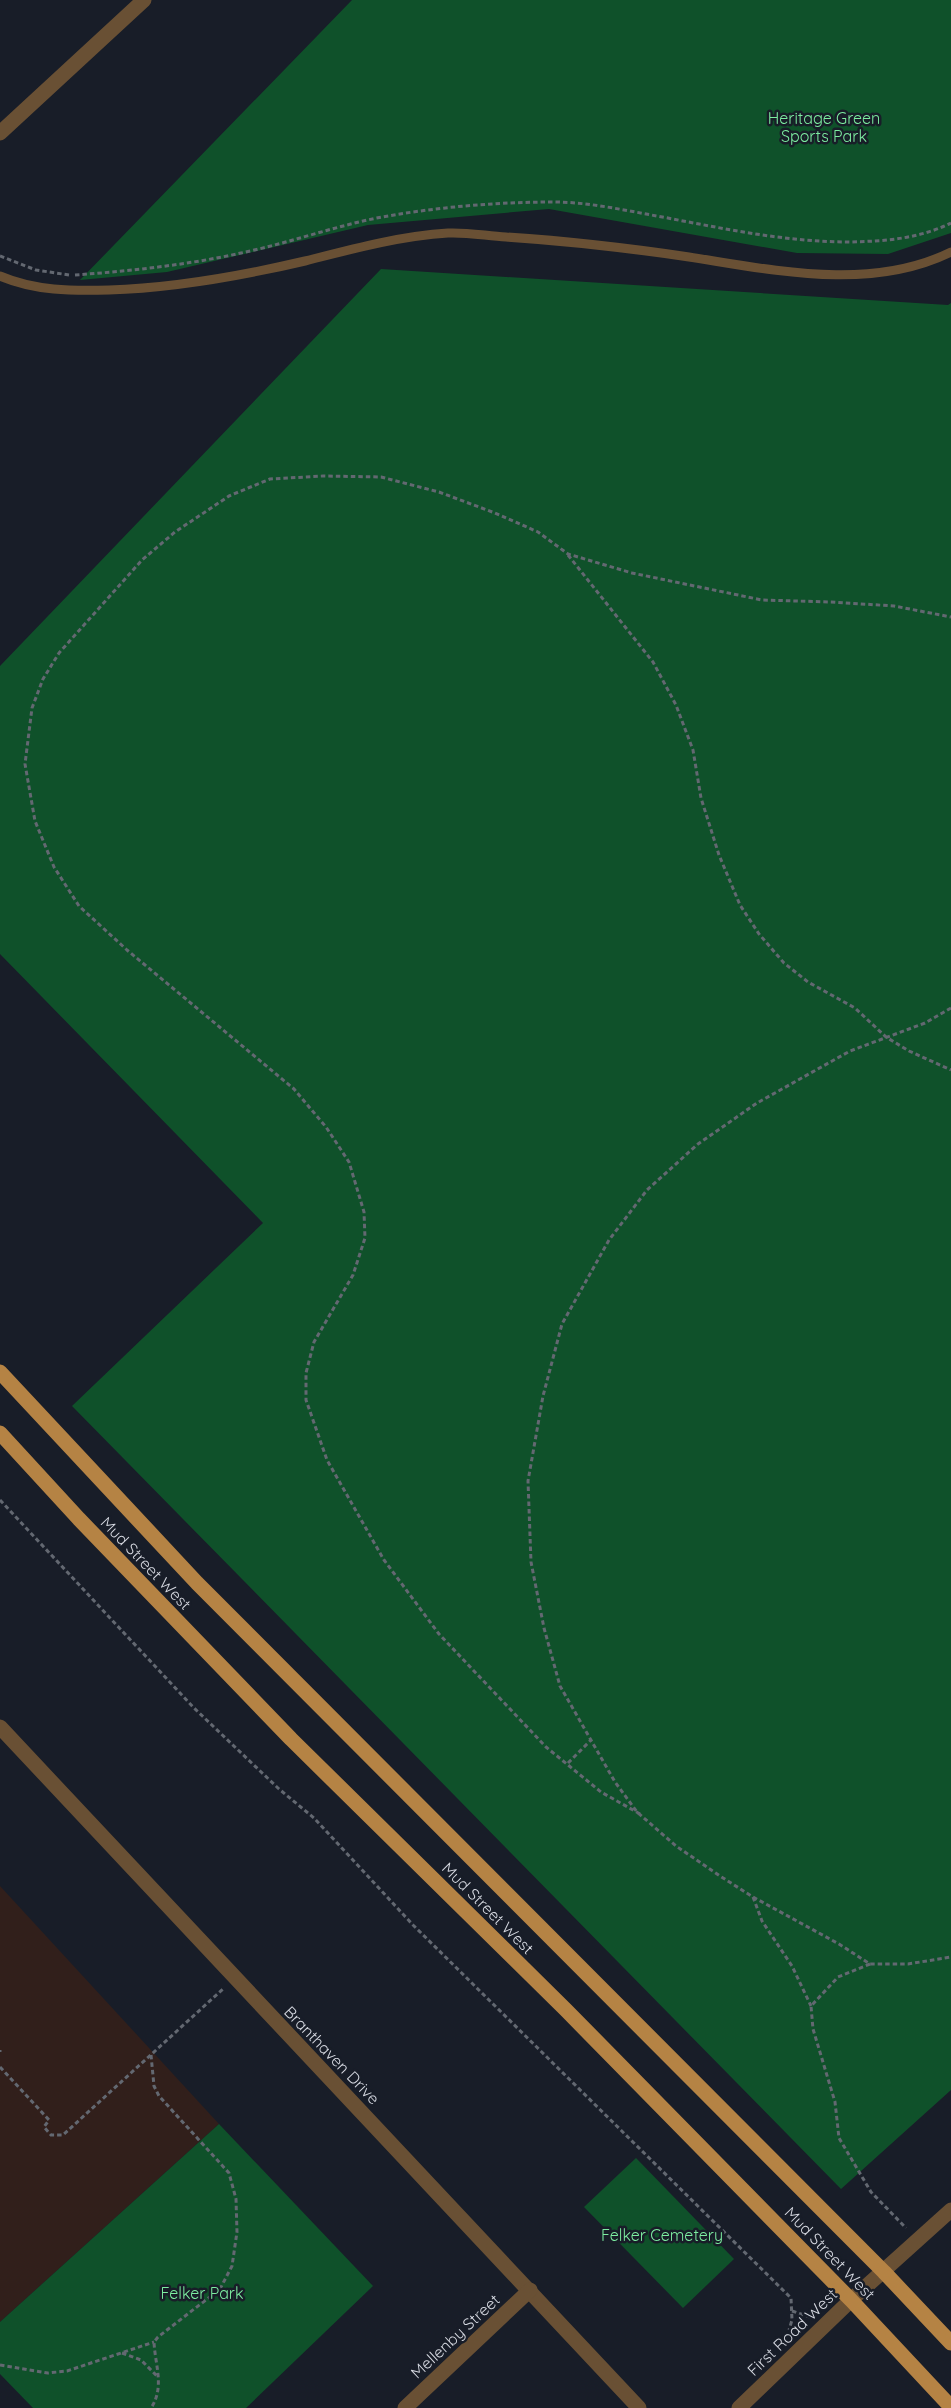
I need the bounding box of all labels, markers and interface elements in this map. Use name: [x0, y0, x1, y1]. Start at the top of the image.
park label: Heritage Green Sports Park: [768, 108, 880, 146]
street label: Mud Street West: [97, 1512, 195, 1614]
street label: Mud Street West: [438, 1858, 538, 1958]
street label: Branthaven Drive: [280, 2002, 384, 2108]
street label: Mud Street West: [781, 2202, 879, 2304]
park label: Felker Cemetery: [601, 2225, 723, 2245]
park label: Felker Park: [160, 2283, 244, 2303]
street label: First Road West: [743, 2284, 841, 2380]
street label: Mellenby Street: [406, 2290, 504, 2382]

